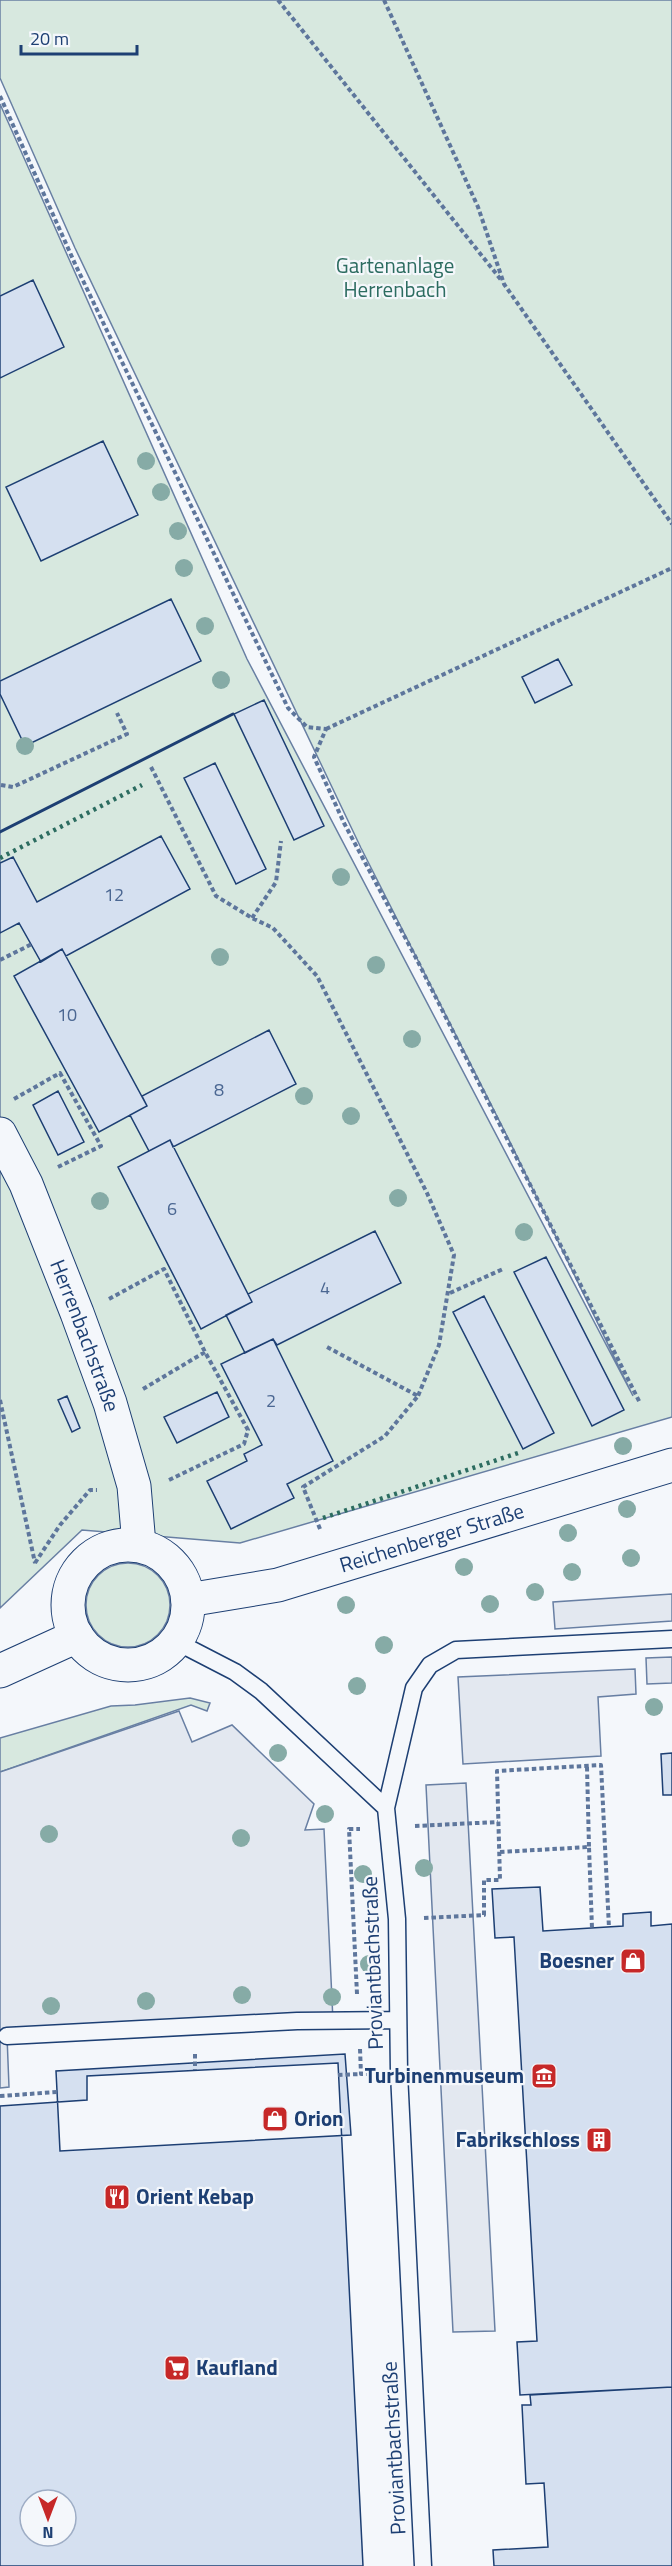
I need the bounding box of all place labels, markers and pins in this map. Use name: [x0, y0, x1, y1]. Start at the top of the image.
place label: Boesner: [539, 1944, 614, 1976]
shop icon: Boesner: [618, 1946, 648, 1976]
place label: Turbinenmuseum: [365, 2059, 524, 2091]
museum icon: Turbinenmuseum: [529, 2061, 559, 2091]
place label: Orion: [294, 2102, 344, 2134]
shop icon: Orion: [260, 2104, 290, 2134]
place label: Fabrikschloss: [455, 2123, 580, 2155]
building icon: Fabrikschloss: [584, 2125, 614, 2155]
place label: Orient Kebap: [136, 2180, 254, 2212]
restaurant icon: Orient Kebap: [102, 2182, 132, 2212]
place label: Kaufland: [196, 2351, 278, 2383]
supermarket icon: Kaufland: [162, 2353, 192, 2383]

